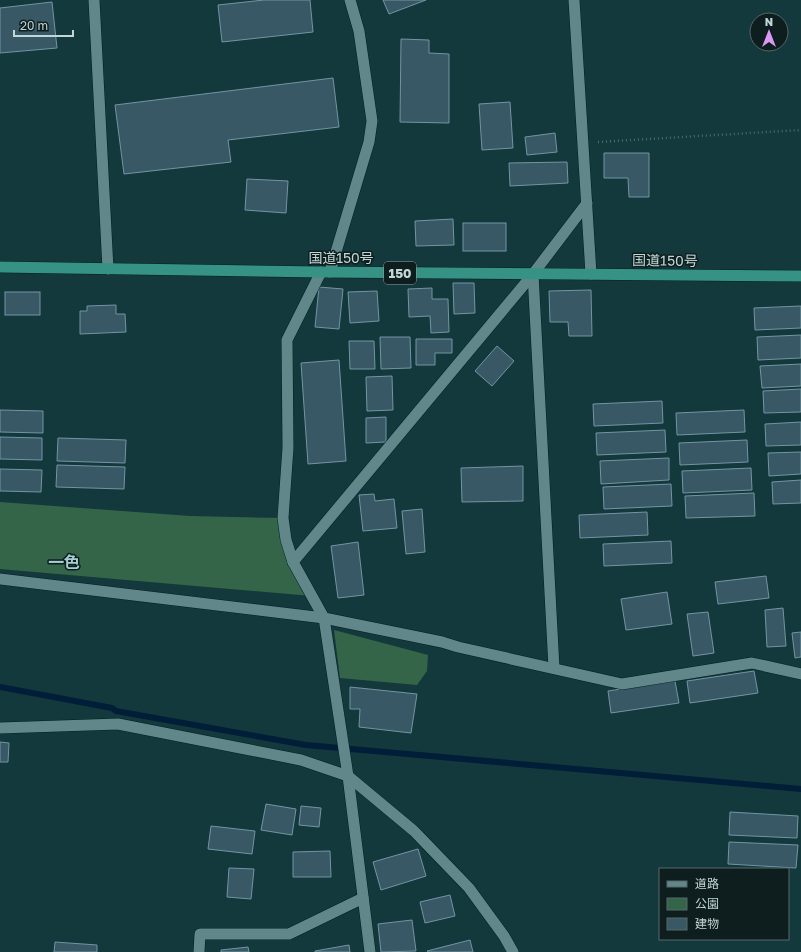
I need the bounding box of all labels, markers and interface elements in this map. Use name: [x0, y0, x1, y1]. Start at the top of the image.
scale bar: [14, 12, 73, 38]
north arrow: [749, 12, 789, 52]
text: N: [765, 15, 773, 28]
text: 20 m: [20, 18, 48, 33]
street label: 国道150号: [308, 249, 374, 266]
street label: 国道150号: [632, 251, 698, 269]
road number: 150: [384, 262, 416, 284]
district label: 一色: [48, 552, 80, 572]
legend: [659, 868, 789, 940]
text: 道路: [695, 876, 719, 891]
text: 公園: [695, 896, 719, 911]
text: 建物: [695, 916, 719, 931]

